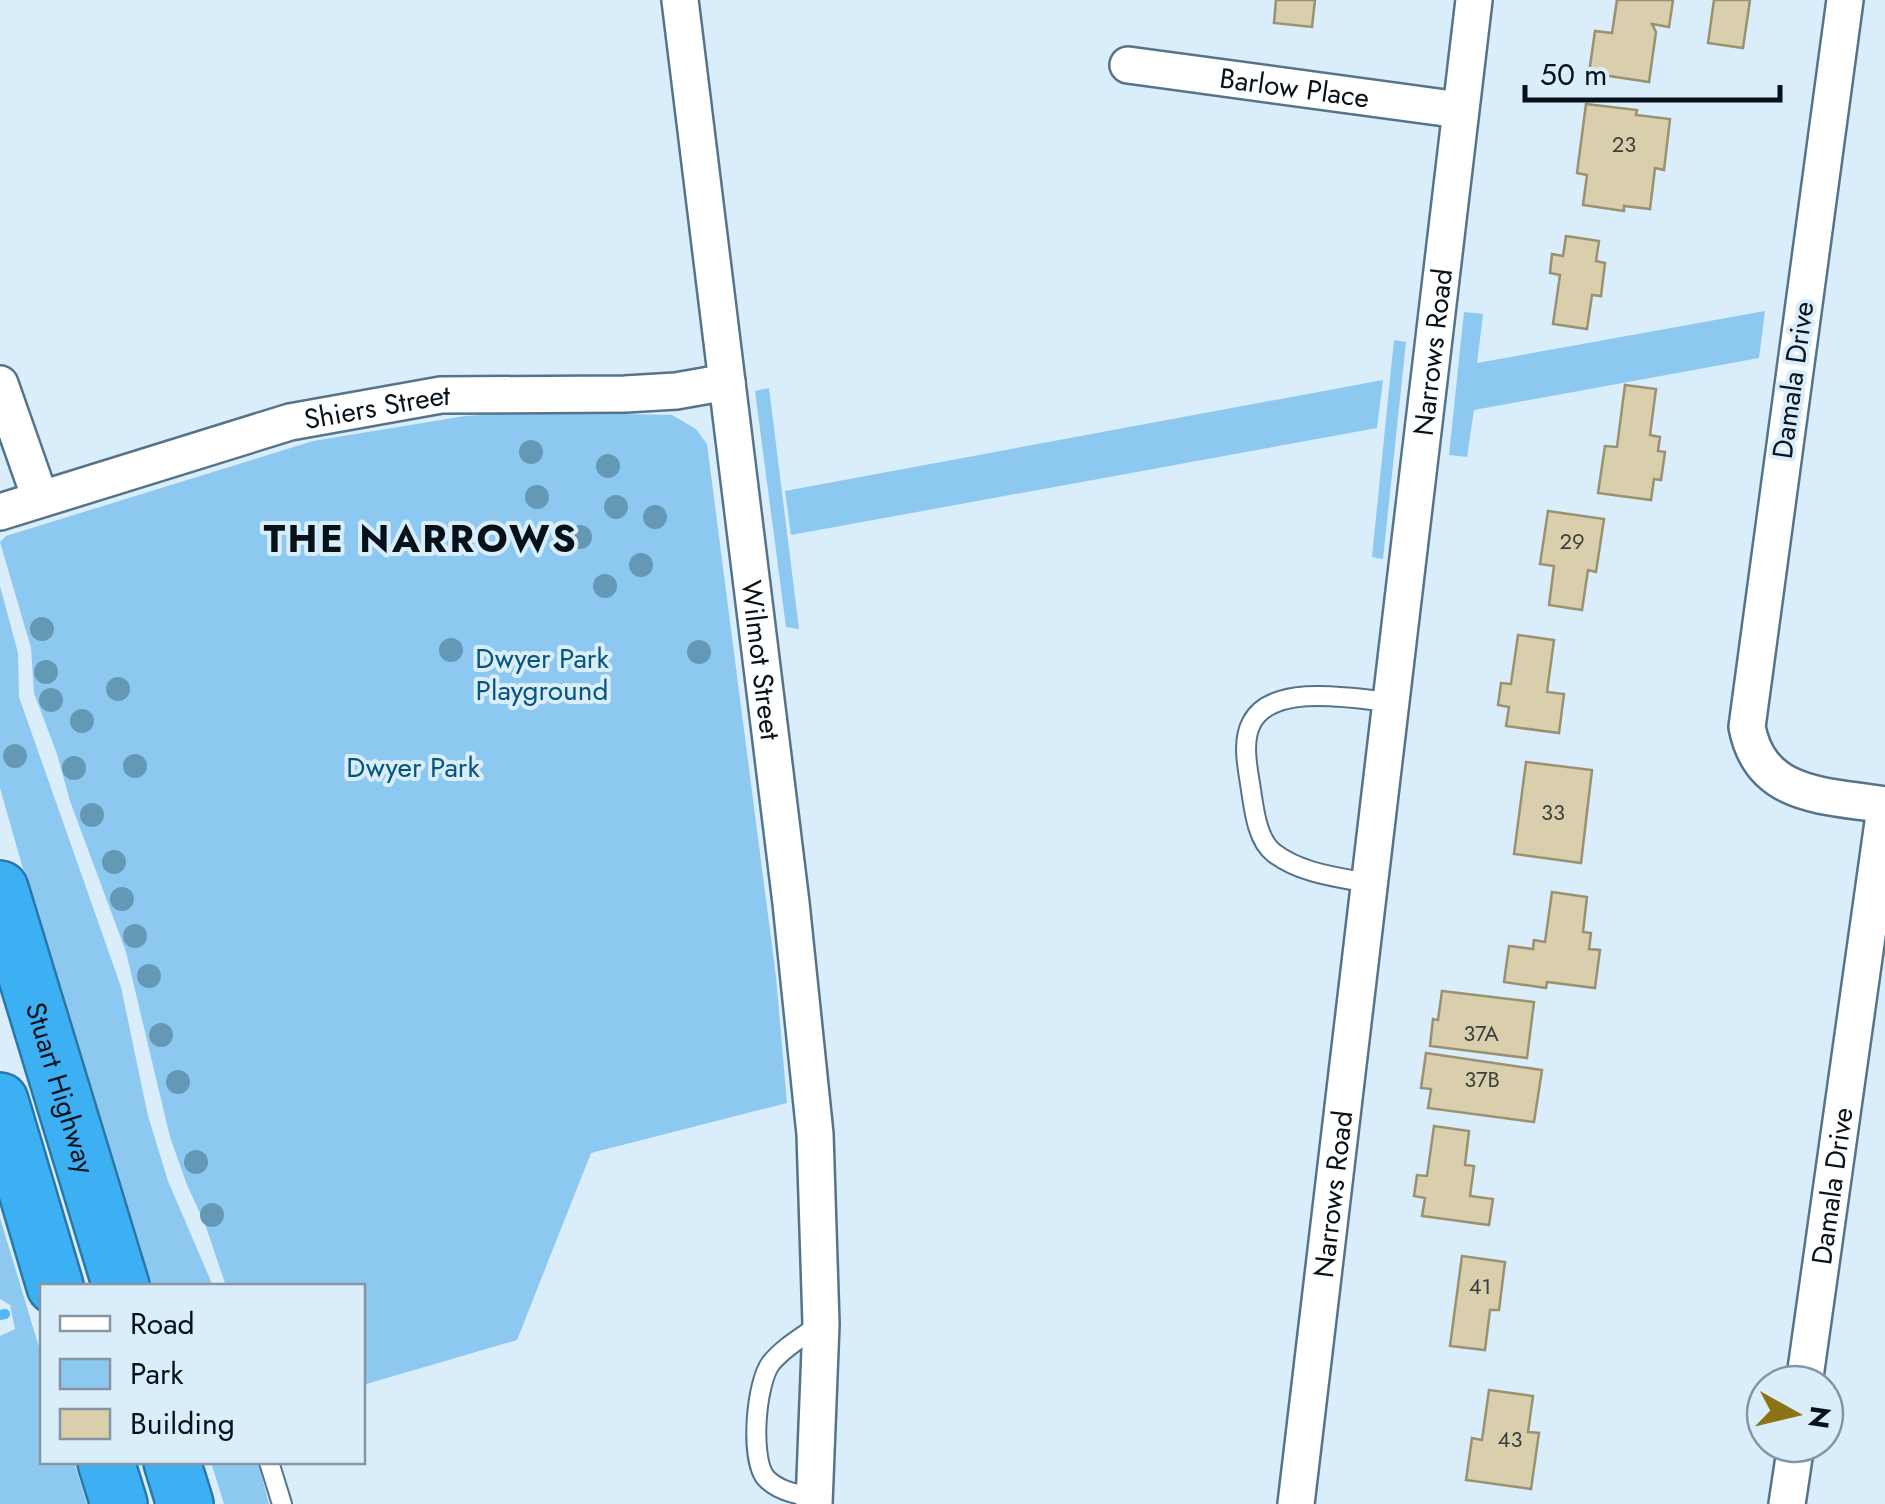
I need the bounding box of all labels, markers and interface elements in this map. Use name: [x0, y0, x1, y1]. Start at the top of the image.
scale bar: [1525, 40, 1780, 102]
text: 50 m: [1540, 53, 1607, 96]
street label: Barlow Place: [1217, 57, 1372, 118]
house number: 23: [1612, 128, 1636, 160]
street label: Narrows Road: [1402, 266, 1463, 438]
street label: Damala Drive: [1762, 299, 1824, 461]
street label: Shiers Street: [301, 374, 450, 440]
district label: THE NARROWS: [264, 511, 578, 566]
house number: 29: [1559, 525, 1585, 557]
street label: Wilmot Street: [731, 578, 791, 743]
park label: Dwyer Park Playground: [475, 638, 609, 711]
park label: Dwyer Park: [346, 747, 480, 788]
house number: 33: [1541, 796, 1565, 828]
street label: Stuart Highway: [15, 997, 106, 1180]
house number: 37A: [1463, 1017, 1499, 1049]
house number: 37B: [1464, 1063, 1500, 1095]
street label: Damala Drive: [1801, 1105, 1863, 1267]
street label: Narrows Road: [1302, 1108, 1363, 1280]
house number: 41: [1469, 1270, 1491, 1302]
legend: [40, 1284, 365, 1464]
text: Road: [130, 1302, 195, 1345]
text: Park: [130, 1352, 184, 1395]
north arrow: [1745, 1364, 1845, 1464]
text: Building: [130, 1402, 235, 1445]
text: N: [1797, 1404, 1841, 1431]
house number: 43: [1498, 1423, 1522, 1455]

